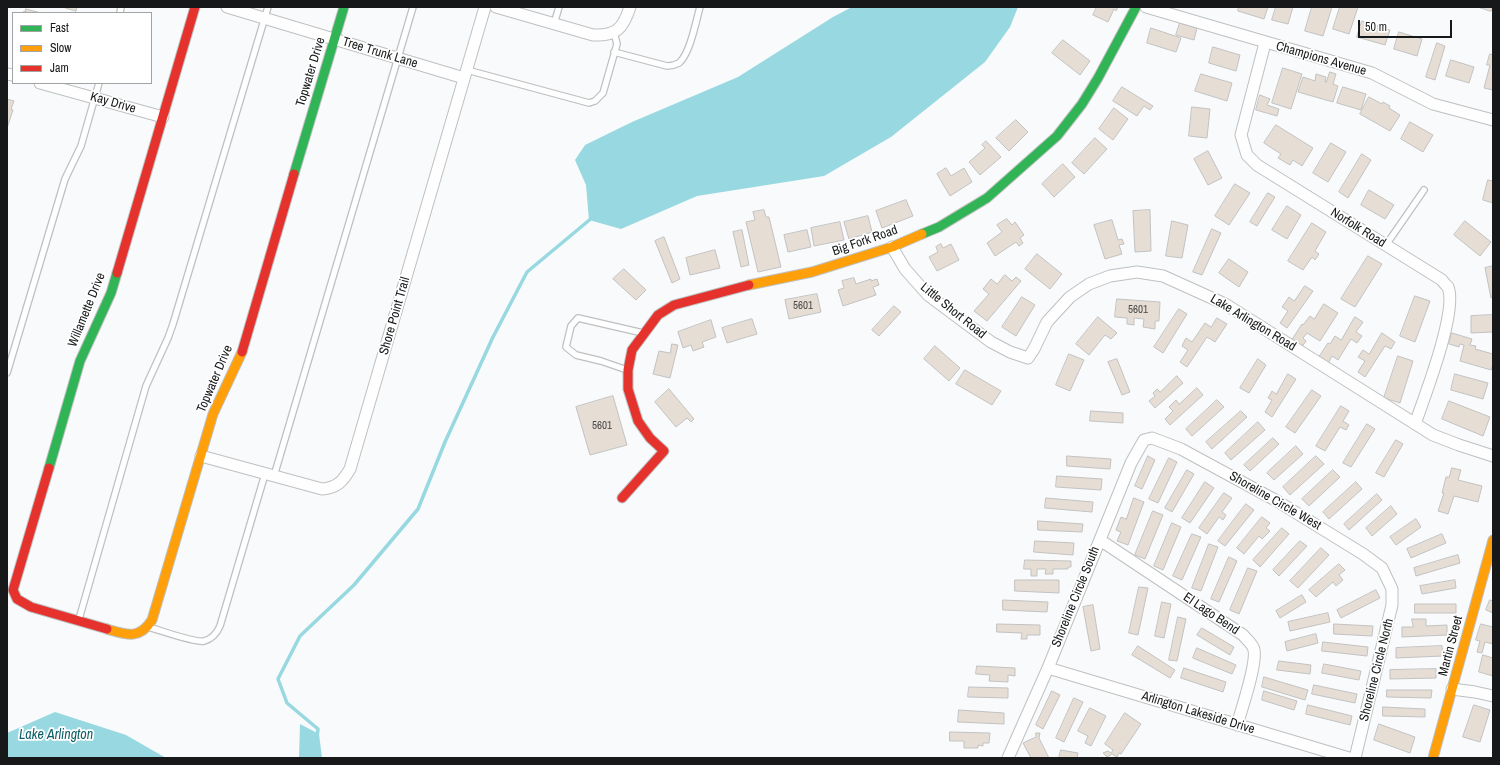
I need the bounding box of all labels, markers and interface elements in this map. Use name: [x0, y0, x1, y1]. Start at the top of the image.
legend: [12, 12, 152, 84]
scale bar: [1360, 12, 1454, 38]
text: 50 m: [1365, 19, 1387, 35]
text: Fast: [50, 20, 69, 36]
street label: Tree Trunk Lane: [340, 34, 420, 72]
street label: Topwater Drive: [293, 35, 329, 109]
street label: Champions Avenue: [1274, 39, 1368, 79]
text: Slow: [50, 40, 71, 56]
text: Jam: [50, 60, 69, 76]
street label: Kay Drive: [88, 89, 138, 117]
street label: Norfolk Road: [1327, 205, 1389, 251]
street label: Big Fork Road: [830, 223, 900, 259]
street label: Willamette Drive: [65, 271, 109, 349]
street label: Shore Point Trail: [376, 275, 414, 357]
street label: Little Short Road: [917, 280, 989, 342]
street label: Lake Arlington Road: [1207, 291, 1299, 355]
house number: 5601: [793, 299, 813, 313]
house number: 5601: [1128, 303, 1148, 317]
street label: Topwater Drive: [194, 343, 236, 415]
house number: 5601: [592, 419, 612, 433]
street label: Shoreline Circle West: [1226, 468, 1324, 534]
street label: Shoreline Circle South: [1049, 544, 1103, 650]
street label: El Lago Bend: [1180, 590, 1242, 638]
street label: Martin Street: [1435, 614, 1467, 678]
street label: Shoreline Circle North: [1357, 617, 1397, 723]
street label: Arlington Lakeside Drive: [1140, 688, 1256, 738]
water label: Lake Arlington: [19, 727, 93, 743]

